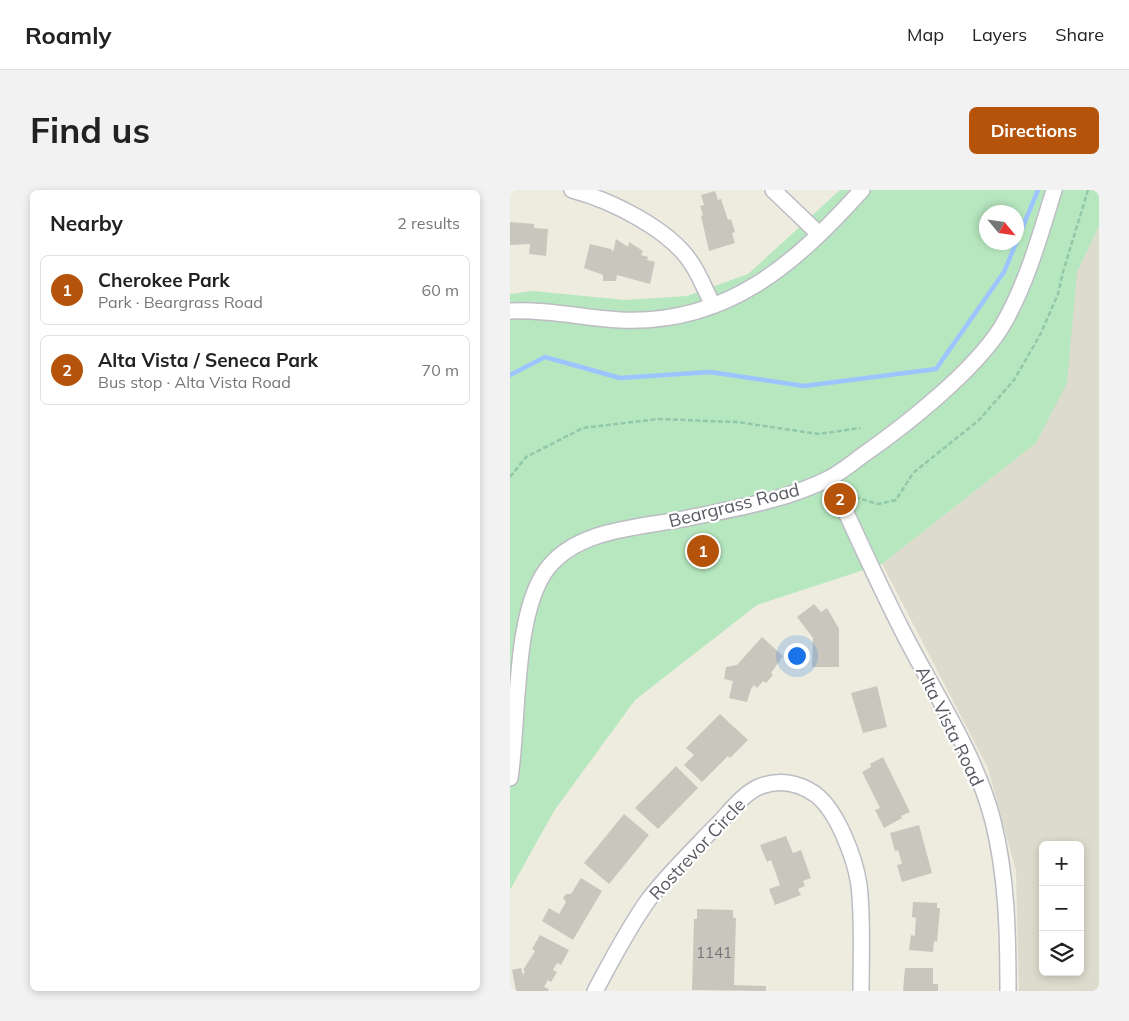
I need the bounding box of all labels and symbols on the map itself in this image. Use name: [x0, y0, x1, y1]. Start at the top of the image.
north arrow: [979, 205, 1024, 250]
street label: Beargrass Road: [666, 478, 802, 532]
pin: 2: [824, 480, 856, 518]
pin: 1: [687, 532, 719, 570]
your location: [784, 643, 810, 669]
street label: Alta Vista Road: [911, 662, 989, 790]
street label: Rostrevor Circle: [644, 793, 750, 905]
house number: 1141: [696, 943, 732, 962]

